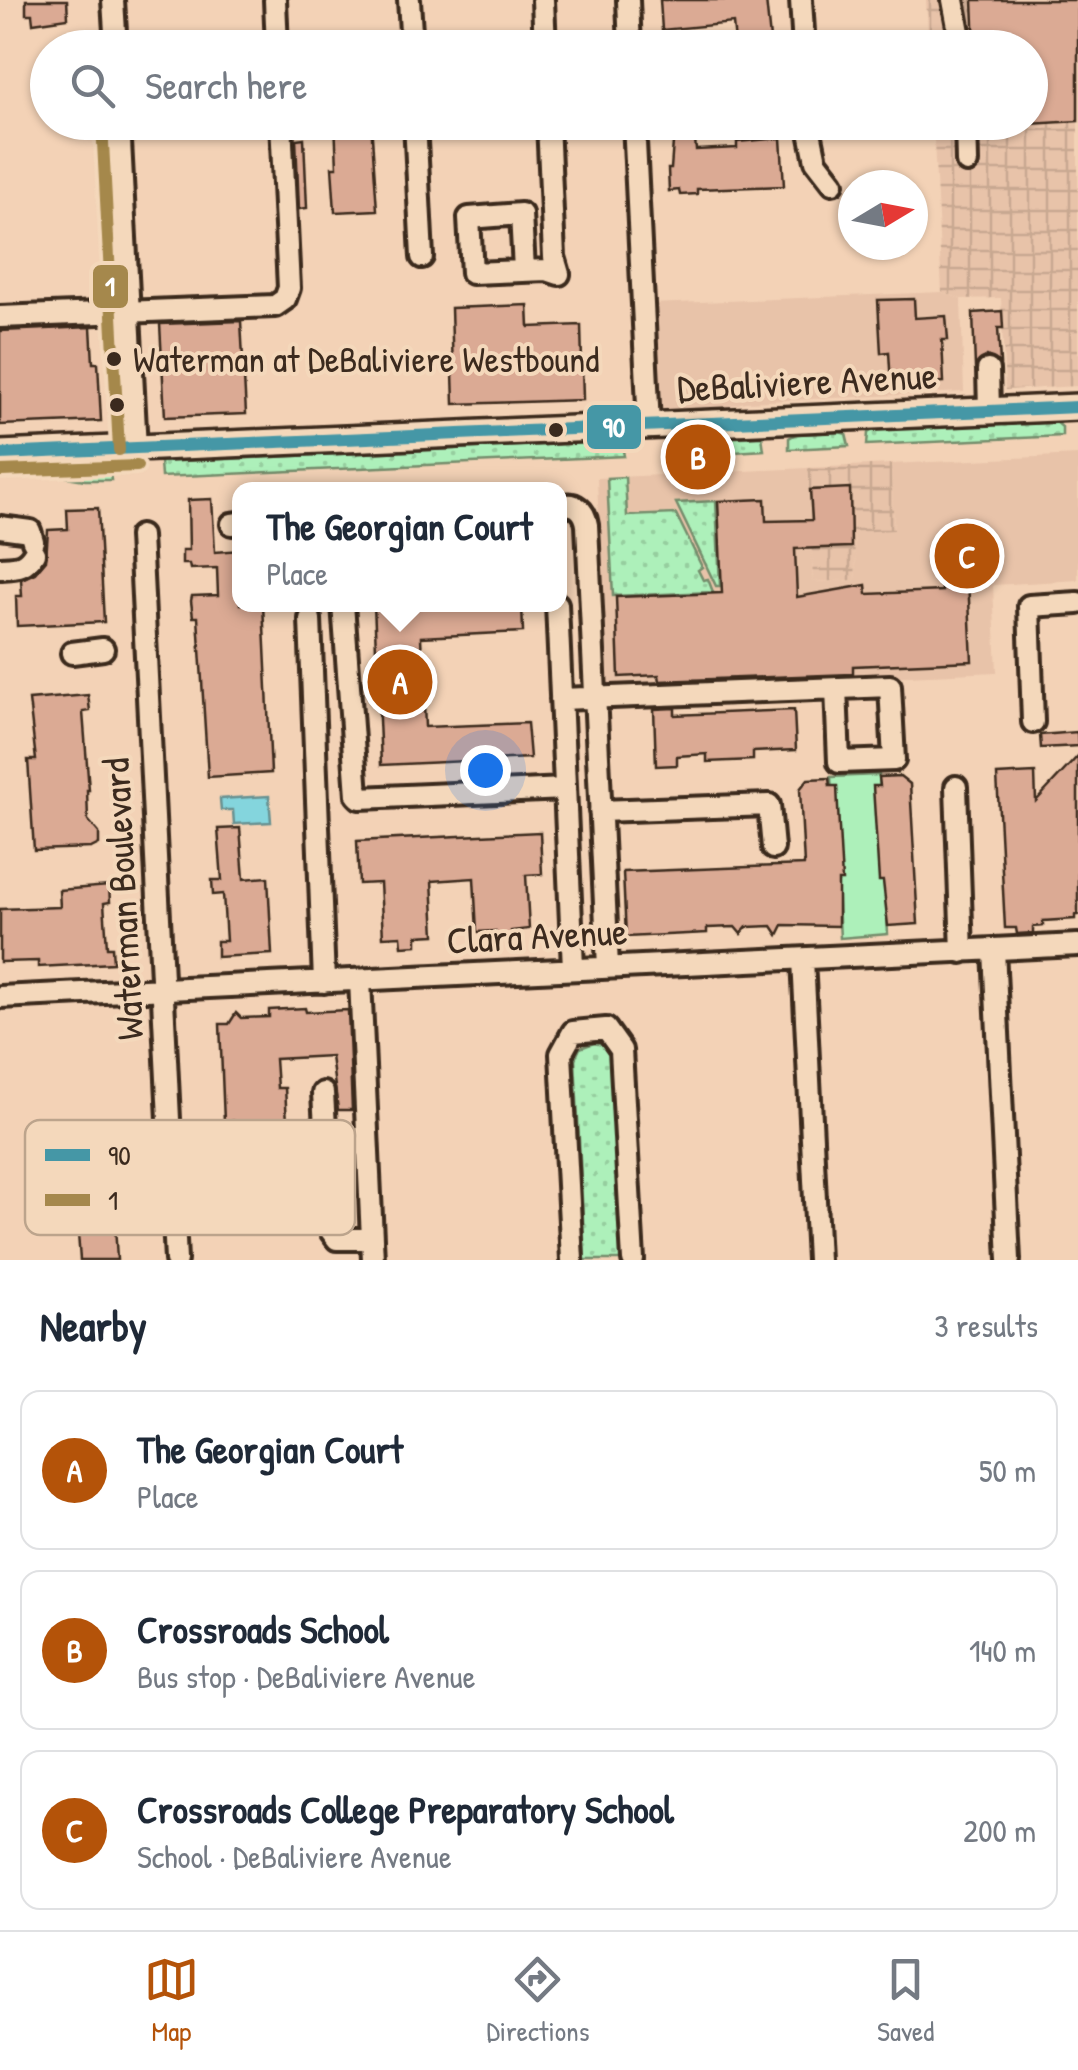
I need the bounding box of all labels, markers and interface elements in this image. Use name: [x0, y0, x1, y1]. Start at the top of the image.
search box: [30, 30, 1048, 140]
icon: search: [65, 58, 120, 113]
text: Search here: [145, 59, 307, 111]
north arrow: [838, 170, 928, 260]
line badge: 1: [91, 263, 130, 310]
text: 1: [105, 267, 115, 305]
place label: Waterman at DeBaliviere Westbound: [133, 334, 599, 383]
street label: DeBaliviere Avenue: [676, 348, 938, 414]
marker: Waterman at DeBaliviere Westbound: [104, 349, 124, 369]
unlabelled marker: [107, 395, 127, 415]
line badge: 90: [585, 403, 643, 451]
text: 90: [603, 408, 626, 446]
unlabelled marker: [546, 420, 566, 440]
pin: B: [666, 420, 730, 494]
popup: [232, 482, 567, 612]
text: The Georgian Court: [266, 500, 533, 552]
pin: C: [934, 518, 1000, 594]
text: Place: [266, 552, 328, 595]
pin: A: [368, 644, 432, 720]
your location: [460, 745, 511, 796]
street label: Waterman Boulevard: [89, 757, 155, 1041]
street label: Clara Avenue: [445, 904, 628, 966]
legend: [25, 1120, 355, 1235]
text: 90: [108, 1136, 131, 1174]
text: 1: [108, 1181, 118, 1219]
text: Nearby: [40, 1297, 147, 1354]
text: 3 results: [934, 1304, 1038, 1347]
text: The Georgian Court: [137, 1423, 403, 1475]
text: A: [67, 1449, 82, 1492]
text: 50 m: [979, 1449, 1036, 1492]
text: Place: [137, 1475, 199, 1518]
text: Crossroads School: [137, 1603, 389, 1655]
text: B: [66, 1629, 83, 1672]
text: 140 m: [969, 1629, 1036, 1672]
text: Bus stop · DeBaliviere Avenue: [137, 1655, 475, 1698]
text: Crossroads College Preparatory School: [137, 1783, 674, 1835]
text: C: [66, 1809, 83, 1852]
text: 200 m: [963, 1809, 1036, 1852]
text: School · DeBaliviere Avenue: [137, 1835, 452, 1878]
tab: Map: [144, 1952, 199, 2050]
tab: Directions: [486, 1952, 589, 2050]
tab: Saved: [877, 1952, 934, 2050]

